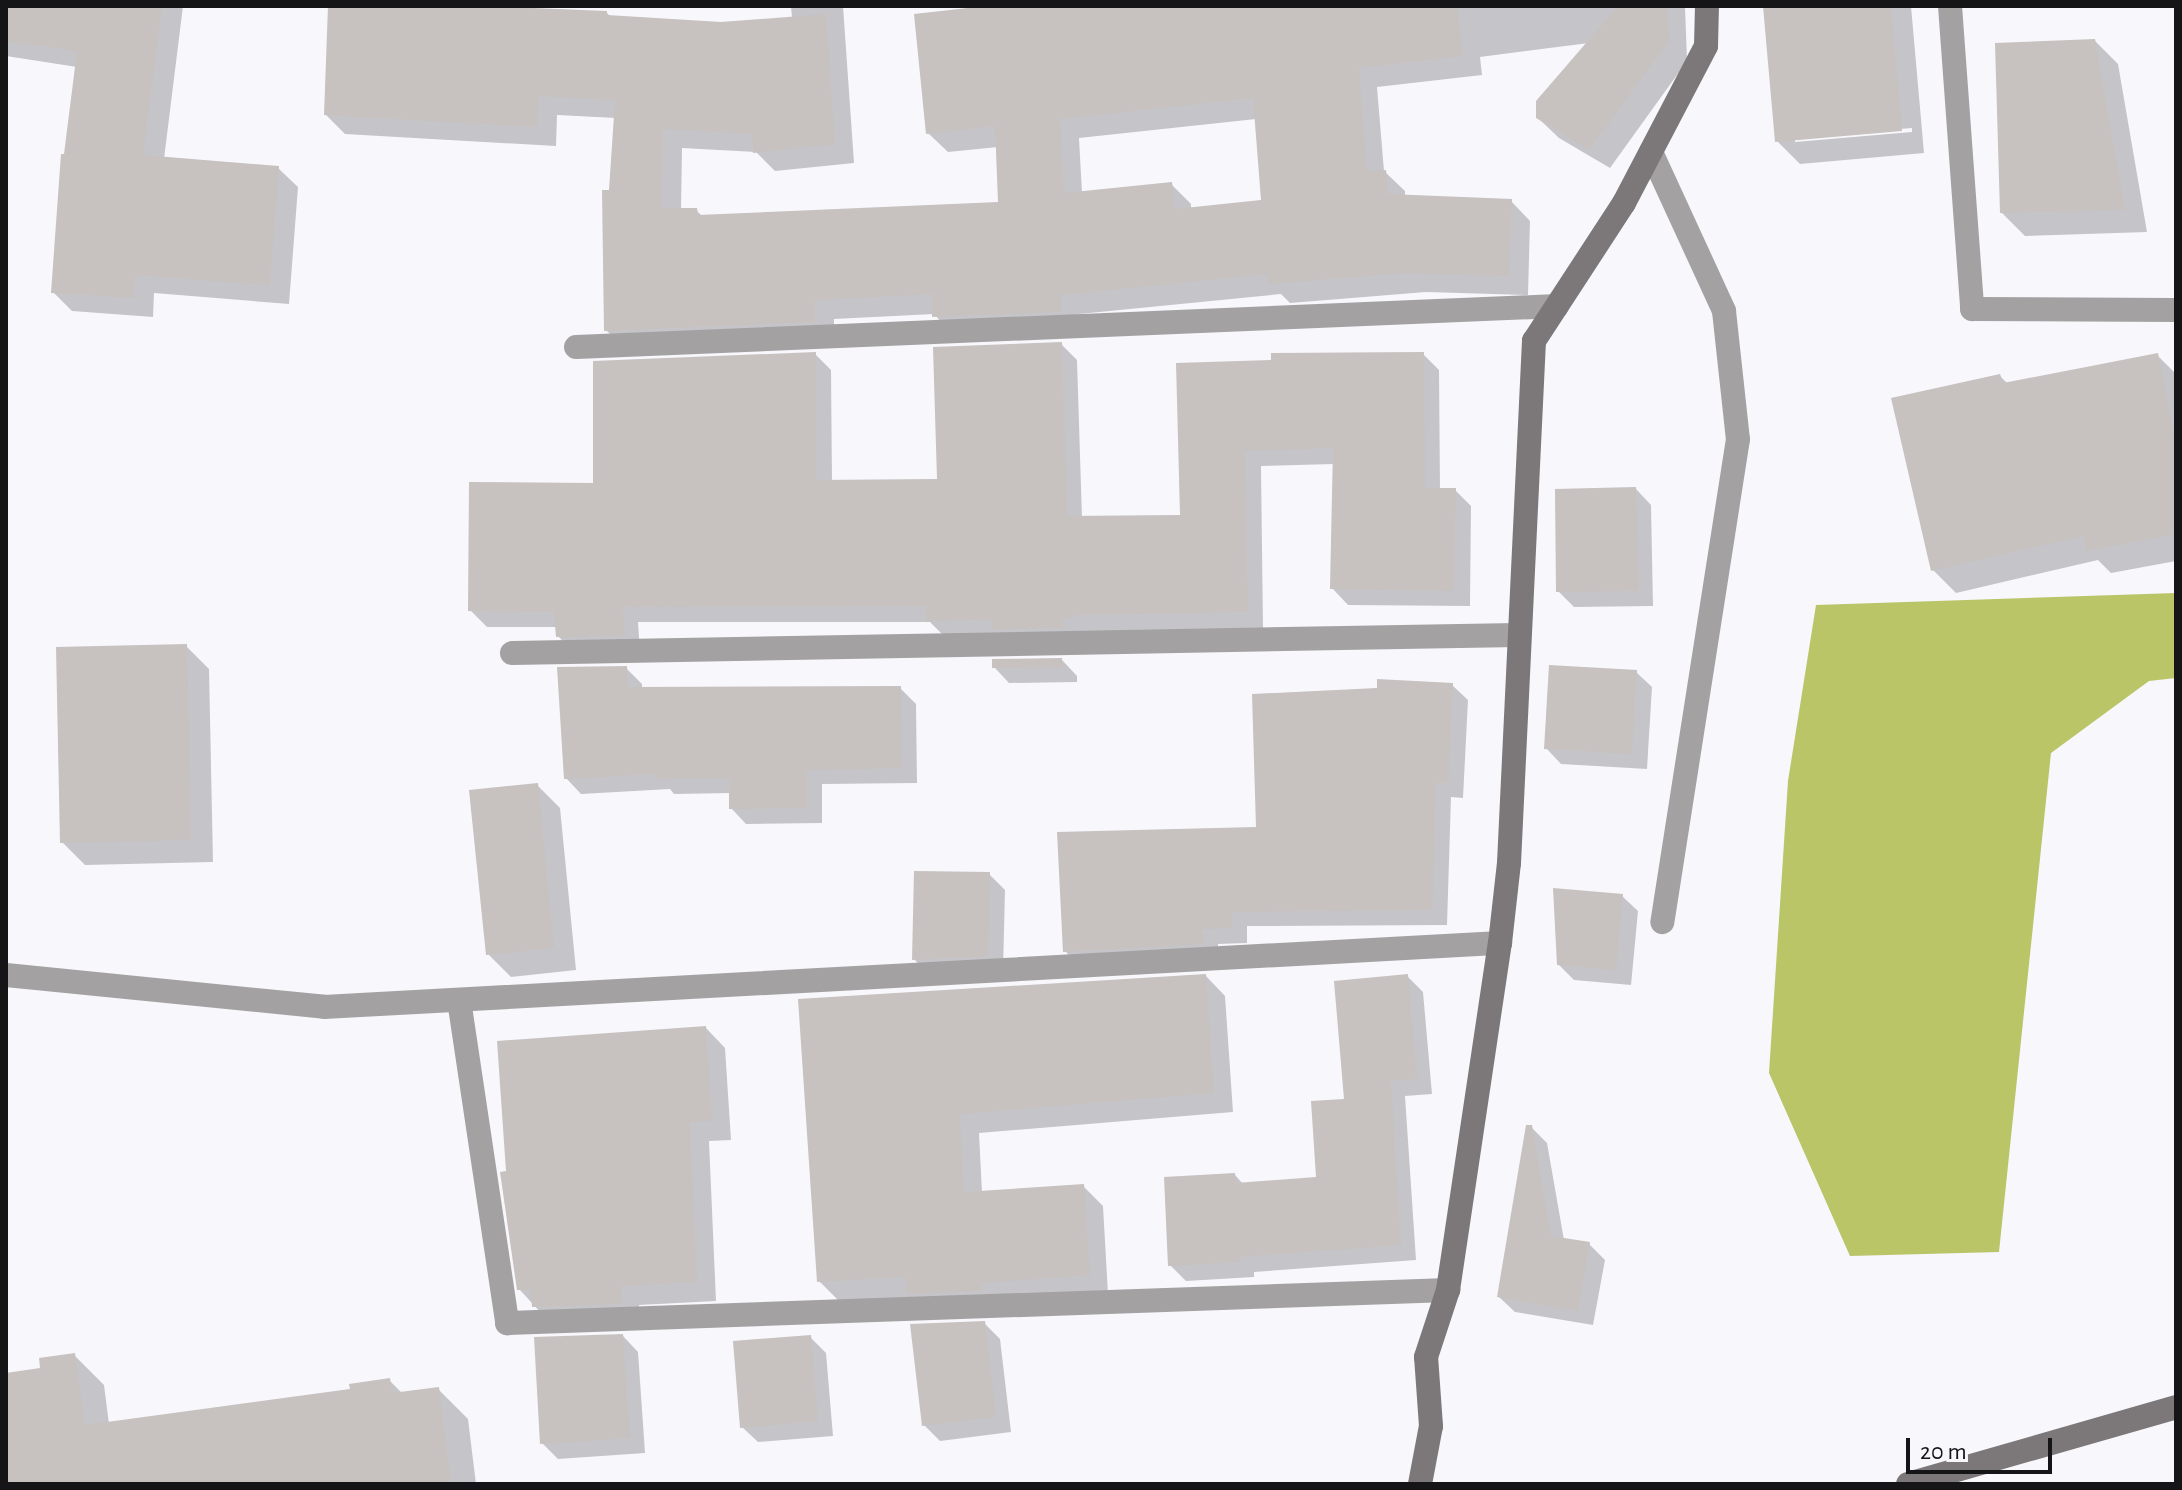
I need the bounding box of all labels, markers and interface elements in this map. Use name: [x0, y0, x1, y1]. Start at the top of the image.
scale bar: [1910, 1422, 2056, 1472]
text: 20 m: [1920, 1440, 1967, 1464]

